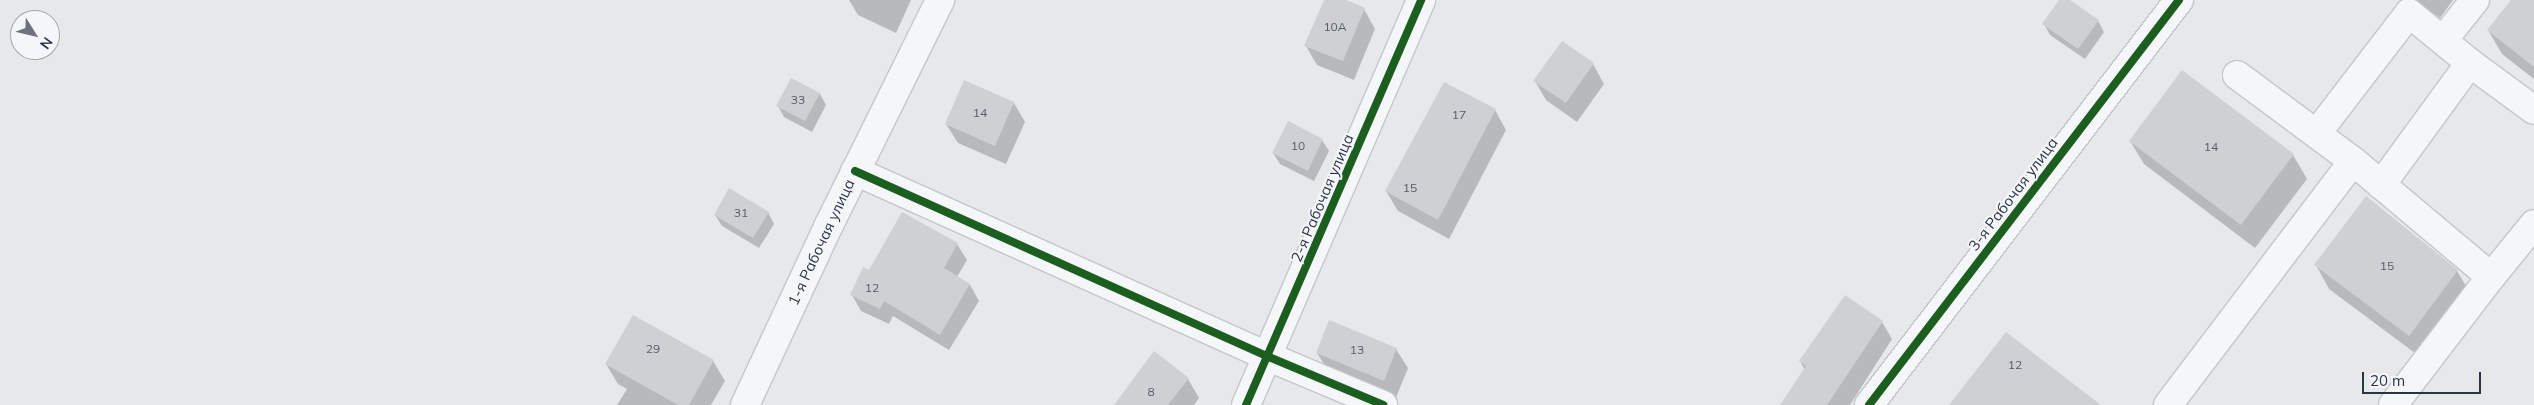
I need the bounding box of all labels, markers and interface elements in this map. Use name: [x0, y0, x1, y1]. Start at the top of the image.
north arrow: [10, 10, 60, 60]
house number: 10А: [1323, 20, 1347, 34]
text: N: [36, 34, 57, 53]
house number: 33: [791, 93, 805, 107]
house number: 14: [973, 106, 987, 120]
house number: 17: [1452, 108, 1466, 122]
street label: 2-я Рабочая улица: [1287, 131, 1357, 265]
street label: 3-я Рабочая улица: [1965, 134, 2061, 254]
house number: 10: [1291, 139, 1305, 153]
house number: 14: [2204, 140, 2218, 154]
street label: 1-я Рабочая улица: [784, 176, 858, 308]
house number: 15: [1403, 181, 1417, 195]
house number: 31: [734, 206, 748, 220]
house number: 15: [2380, 259, 2394, 273]
house number: 12: [865, 281, 879, 295]
house number: 29: [646, 342, 660, 356]
house number: 13: [1350, 343, 1364, 357]
house number: 12: [2008, 358, 2022, 372]
scale bar: [2364, 362, 2483, 394]
text: 20 m: [2370, 371, 2405, 390]
house number: 8: [1147, 385, 1155, 399]

